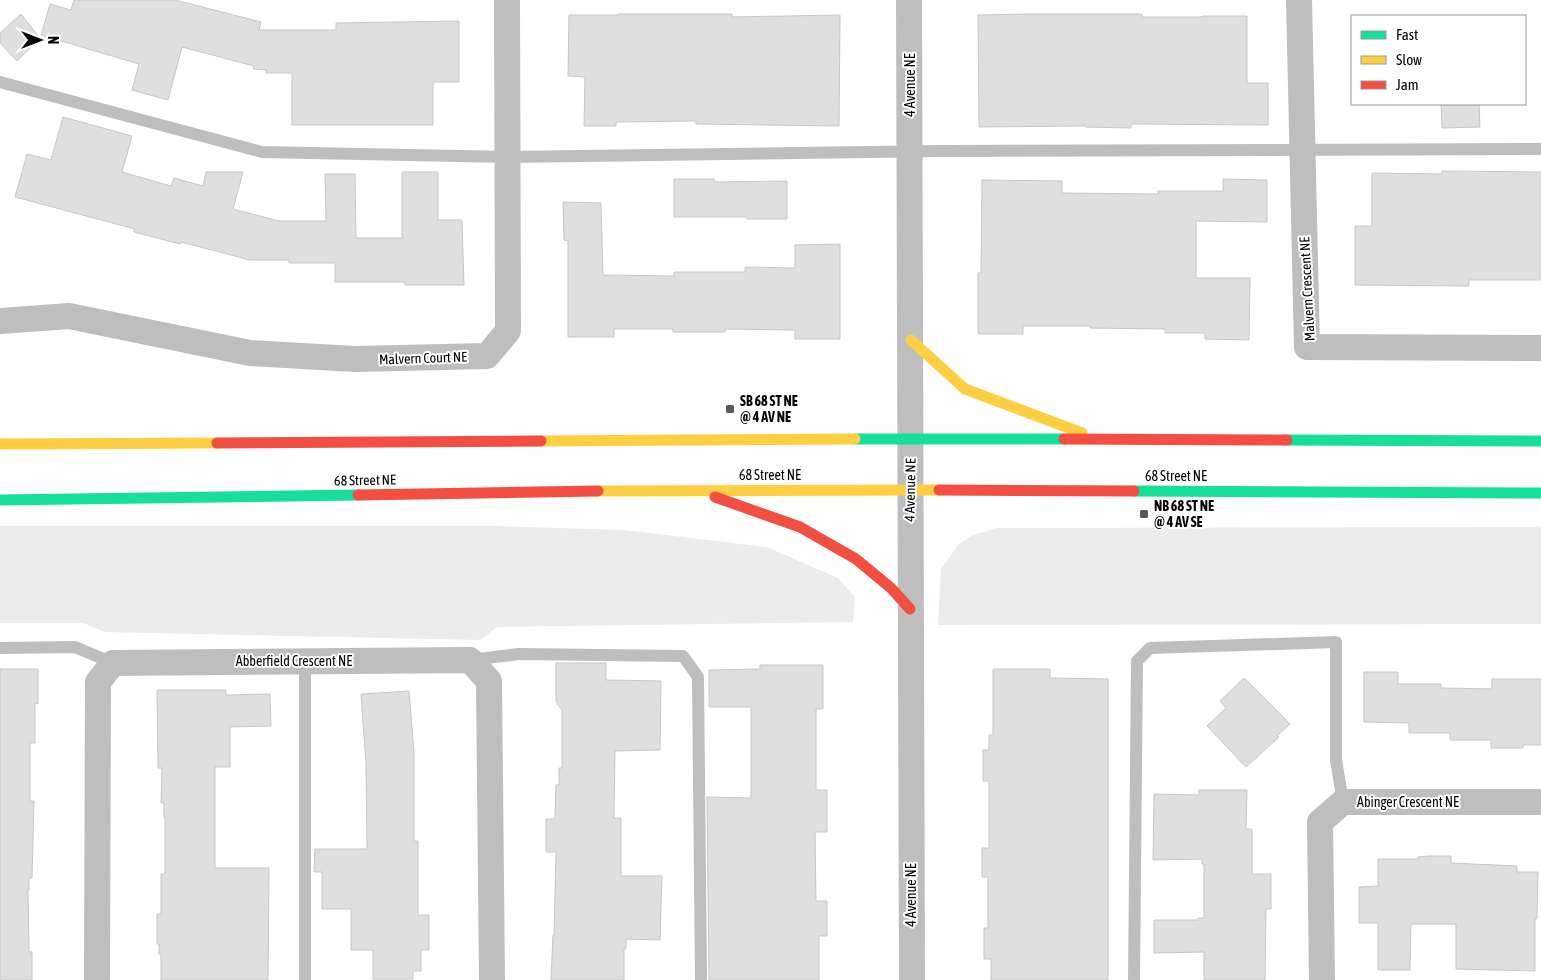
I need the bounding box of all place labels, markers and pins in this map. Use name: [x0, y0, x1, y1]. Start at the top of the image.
place label: SB 68 ST NE @ 4 AV NE: [740, 393, 798, 425]
marker: SB 68 ST NE @ 4 AV NE: [724, 403, 736, 415]
place label: NB 68 ST NE @ 4 AV SE: [1154, 498, 1214, 530]
marker: NB 68 ST NE @ 4 AV SE: [1138, 508, 1150, 520]

